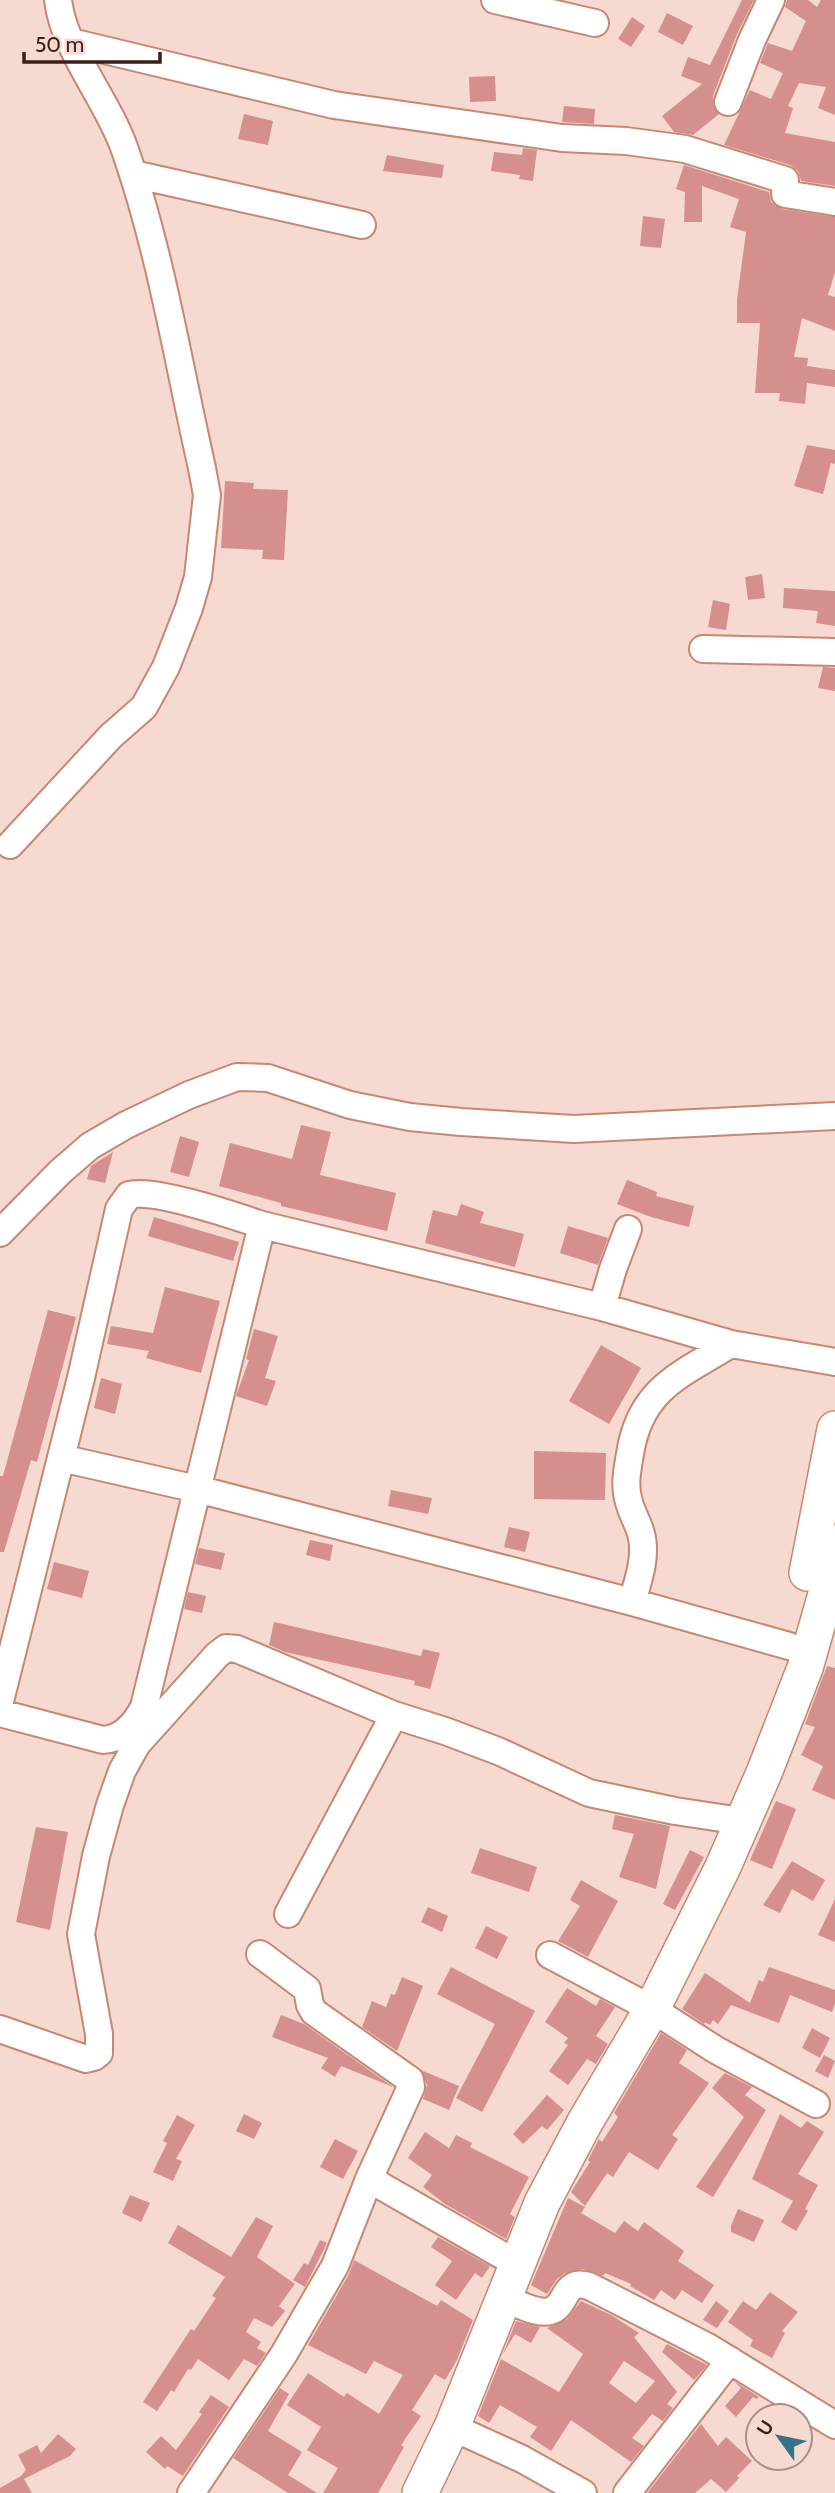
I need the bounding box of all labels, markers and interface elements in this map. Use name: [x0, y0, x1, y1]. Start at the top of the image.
scale bar: [24, 21, 161, 65]
text: 50 m: [35, 32, 84, 57]
north arrow: [744, 2402, 814, 2472]
text: U: [752, 2416, 779, 2440]

